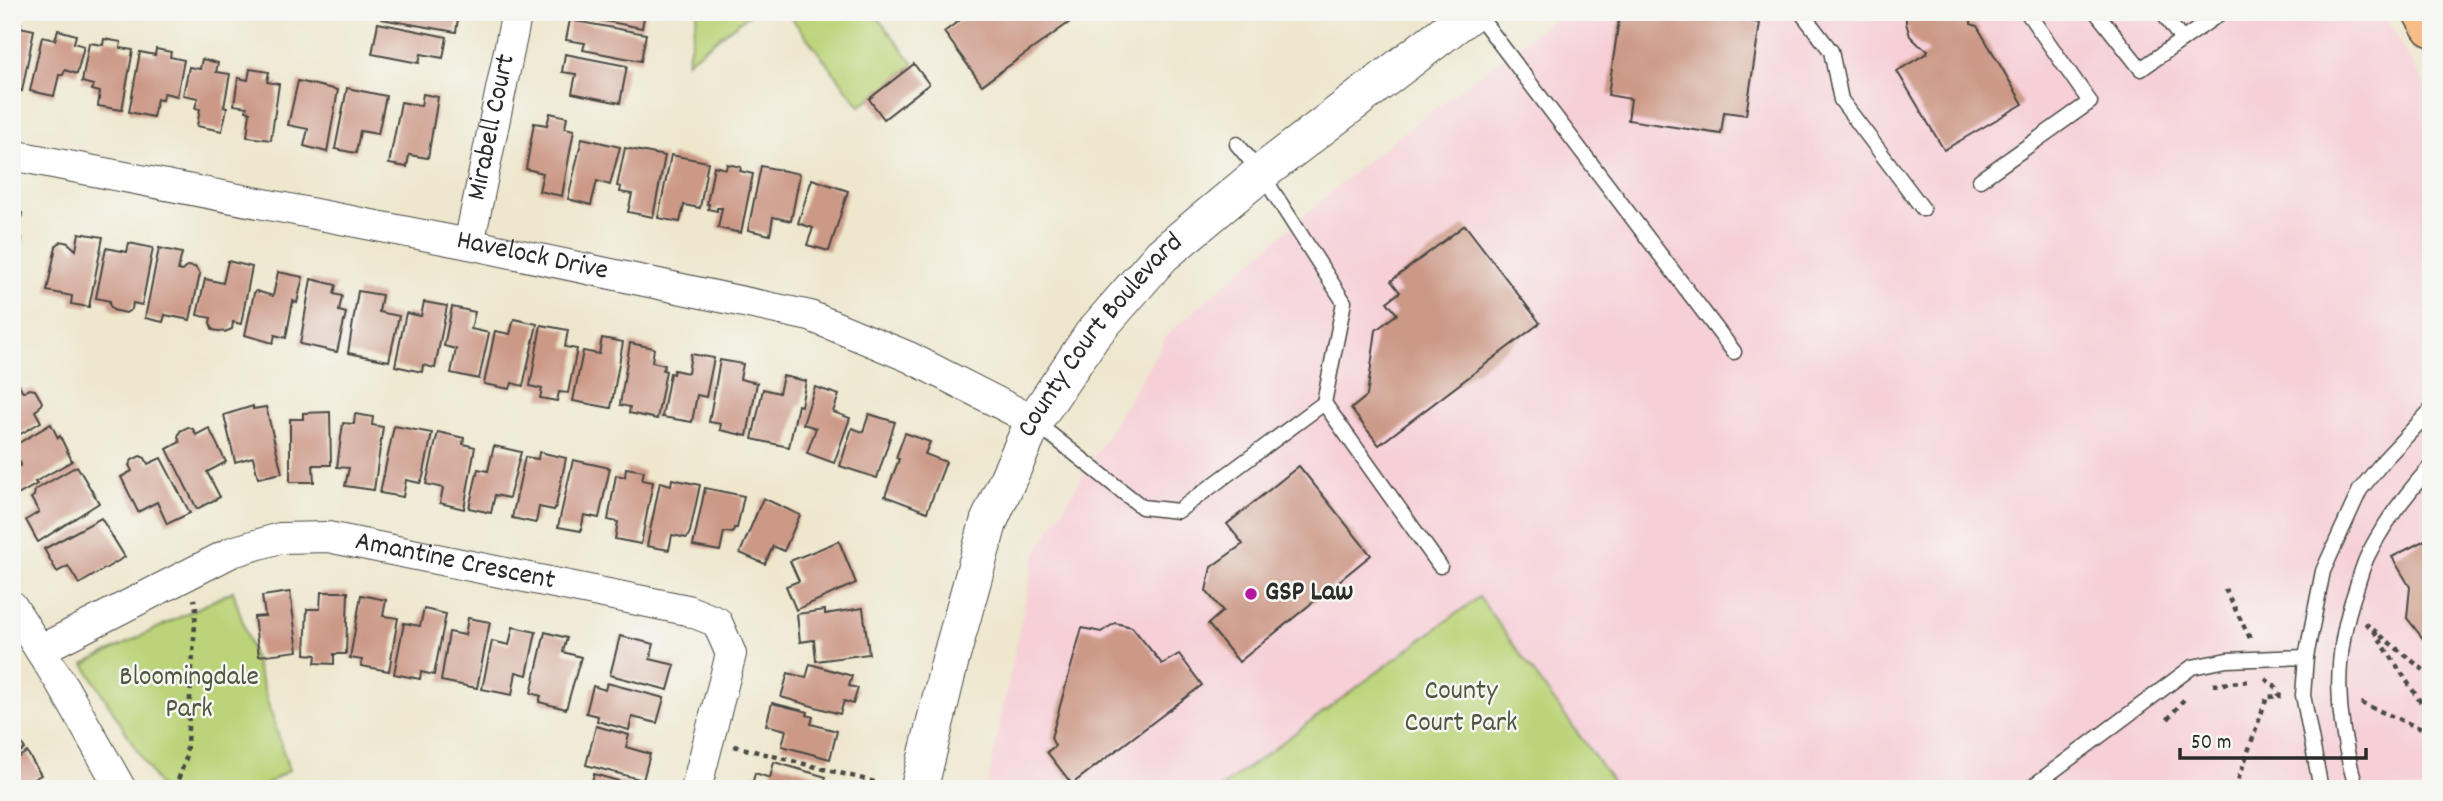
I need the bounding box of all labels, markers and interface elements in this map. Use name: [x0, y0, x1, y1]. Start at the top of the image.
street label: Mirabell Court: [458, 51, 528, 204]
street label: Havelock Drive: [453, 222, 611, 293]
street label: County Court Boulevard: [1009, 225, 1193, 445]
street label: Amantine Crescent: [351, 523, 558, 603]
place label: GSP Law: [1265, 574, 1353, 614]
marker: GSP Law: [1243, 586, 1259, 602]
park label: Bloomingdale Park: [119, 659, 259, 731]
park label: County Court Park: [1404, 673, 1518, 745]
scale bar: [2180, 717, 2366, 761]
text: 50 m: [2191, 729, 2231, 759]

